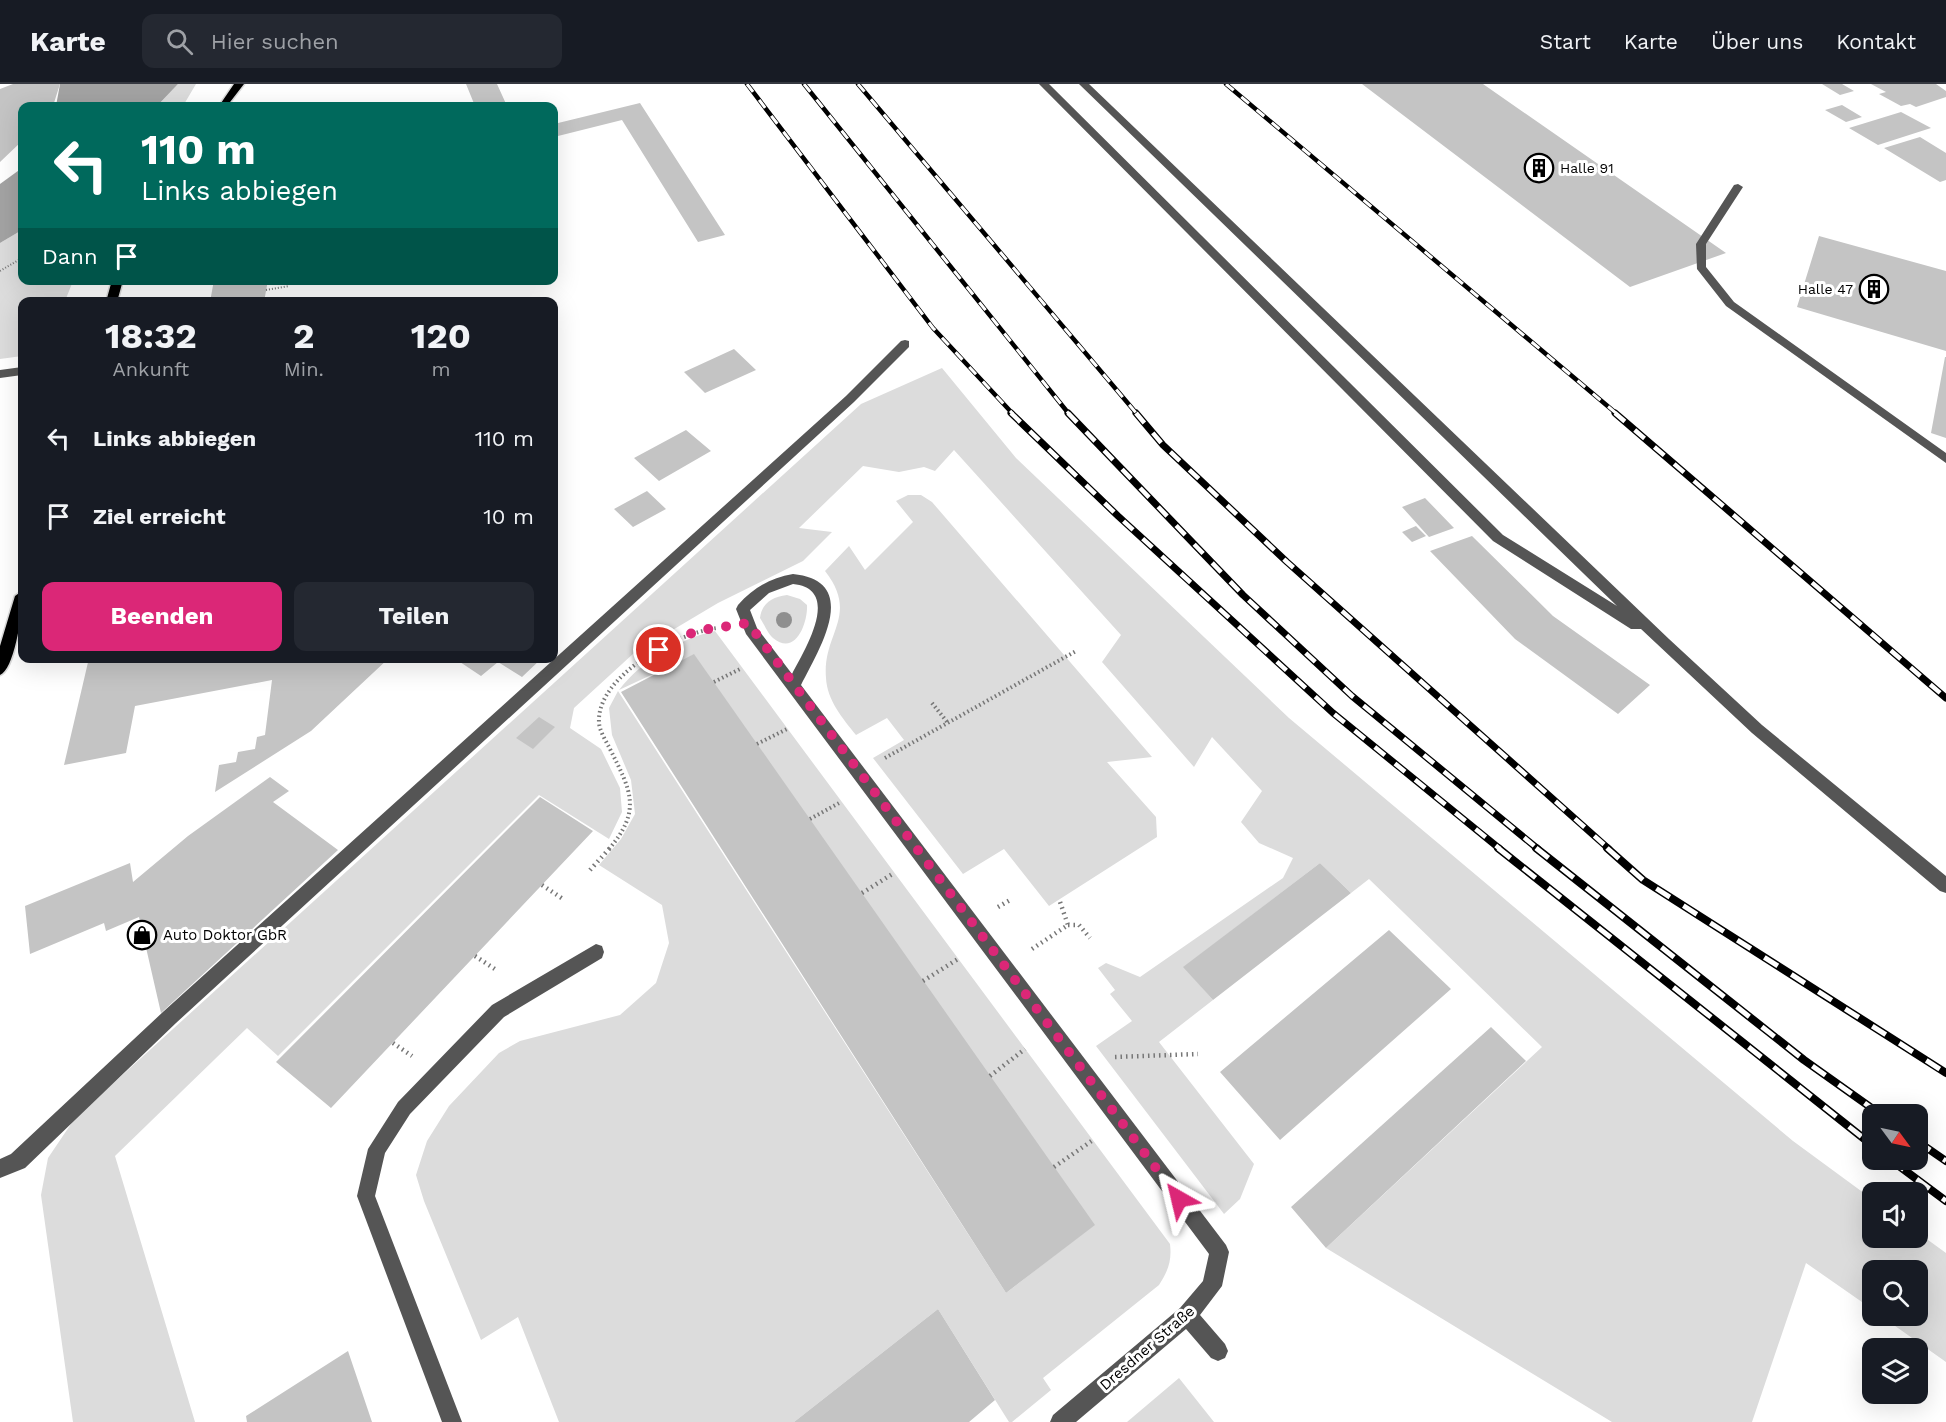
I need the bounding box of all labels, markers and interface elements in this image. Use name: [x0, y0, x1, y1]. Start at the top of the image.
search box: [142, 14, 562, 68]
text: Karte: [30, 25, 106, 58]
icon: search: [163, 25, 196, 58]
text: Hier suchen: [211, 29, 339, 54]
text: Start: [1540, 29, 1591, 54]
text: Karte: [1624, 29, 1678, 54]
text: Über uns: [1711, 29, 1803, 54]
text: Kontakt: [1836, 29, 1916, 54]
text: 110 m: [141, 125, 256, 174]
icon: left: [42, 126, 120, 204]
building icon: Halle 91: [1523, 152, 1555, 184]
place label: Halle 91: [1560, 160, 1614, 176]
text: Links abbiegen: [141, 175, 338, 207]
icon: arrive: [110, 240, 143, 273]
text: Dann: [42, 244, 98, 269]
building icon: Halle 47: [1858, 273, 1890, 305]
place label: Halle 47: [1798, 281, 1853, 297]
text: 18:32: [105, 315, 197, 357]
text: 2: [293, 315, 315, 357]
text: 120: [411, 315, 471, 357]
text: Ankunft: [112, 357, 189, 381]
text: Min.: [284, 357, 324, 381]
text: m: [431, 357, 450, 381]
icon: left: [42, 422, 75, 455]
text: Links abbiegen: [93, 426, 256, 451]
text: 110 m: [475, 426, 534, 451]
icon: arrive: [42, 500, 75, 533]
text: Ziel erreicht: [93, 504, 226, 529]
text: 10 m: [483, 504, 534, 529]
button: Beenden: [42, 582, 282, 651]
button: Teilen: [294, 582, 534, 651]
pin: [633, 624, 684, 675]
icon: arrive: [642, 633, 675, 666]
shop icon: Auto Doktor GbR: [126, 919, 158, 951]
place label: Auto Doktor GbR: [163, 926, 287, 944]
north arrow: [1862, 1104, 1928, 1170]
map controls: [1862, 1104, 1928, 1404]
position arrow: [1147, 1167, 1211, 1231]
button: sound: [1862, 1182, 1928, 1248]
button: search: [1862, 1260, 1928, 1326]
street label: Dresdner Straße: [1096, 1302, 1198, 1394]
button: layers: [1862, 1338, 1928, 1404]

